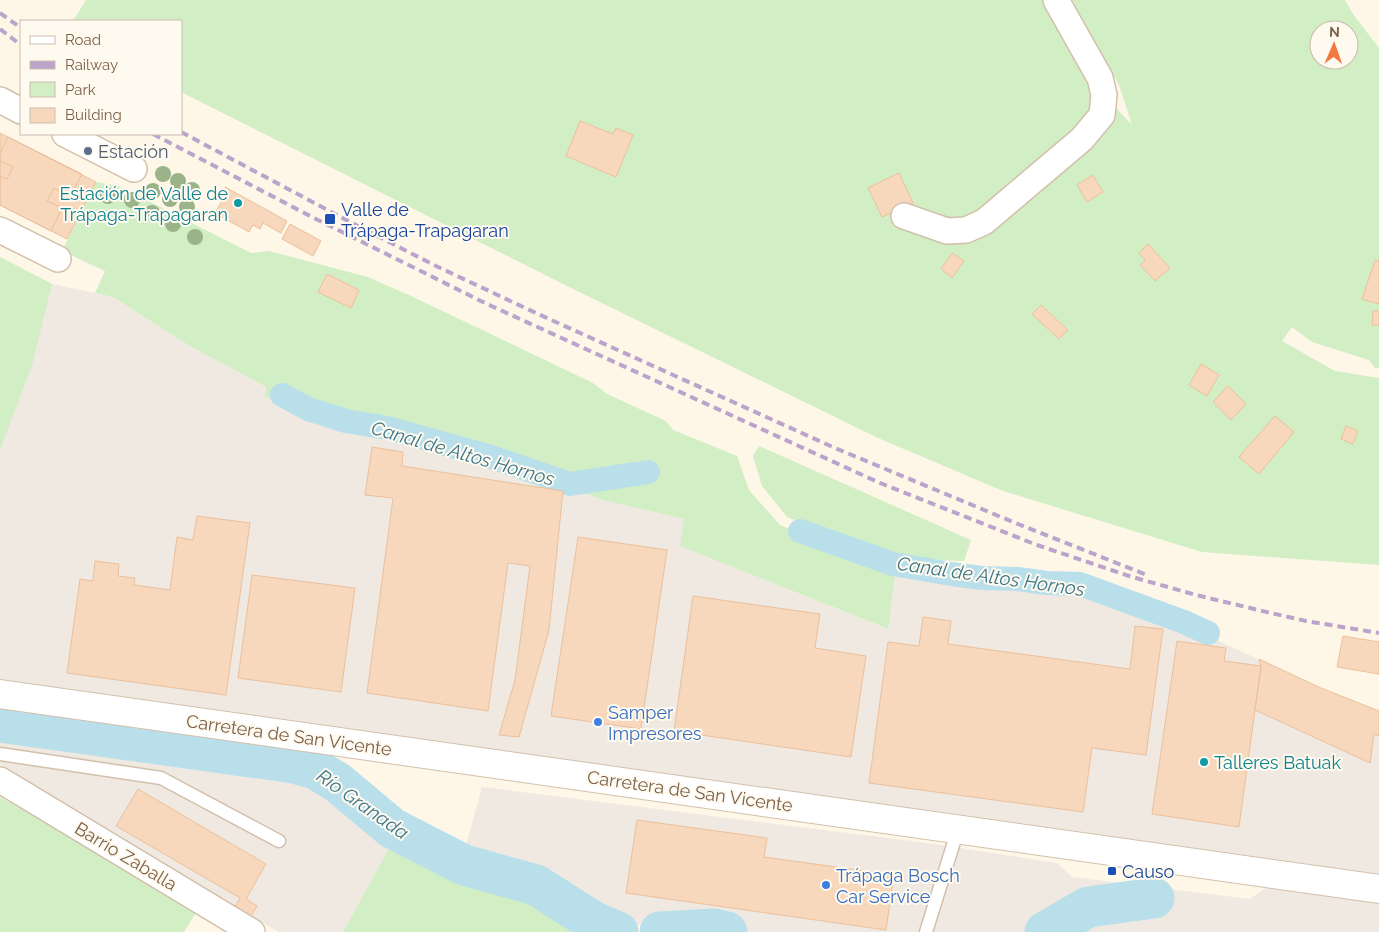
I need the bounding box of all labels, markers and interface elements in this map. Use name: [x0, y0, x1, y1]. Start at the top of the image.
legend: [20, 20, 182, 135]
north arrow: [1309, 20, 1359, 70]
text: N: [1329, 24, 1340, 40]
text: Road: [65, 31, 101, 49]
text: Railway: [65, 56, 118, 74]
text: Park: [65, 81, 96, 99]
text: Building: [65, 106, 122, 124]
place label: Estación: [98, 141, 168, 162]
marker: Estación: [82, 145, 94, 157]
place label: Estación de Valle de Trápaga-Trapagaran: [59, 183, 228, 225]
marker: Estación de Valle de Trápaga-Trapagaran: [232, 197, 244, 209]
place label: Valle de Trápaga-Trapagaran: [341, 199, 509, 241]
marker: Valle de Trápaga-Trapagaran: [323, 212, 337, 226]
water label: Canal de Altos Hornos: [369, 416, 557, 490]
water label: Canal de Altos Hornos: [896, 552, 1087, 600]
place label: Samper Impresores: [608, 702, 702, 744]
street label: Carretera de San Vicente: [185, 710, 393, 760]
marker: Samper Impresores: [592, 716, 604, 728]
place label: Talleres Batuak: [1214, 752, 1341, 773]
marker: Talleres Batuak: [1198, 756, 1210, 768]
water label: Río Granada: [313, 764, 413, 844]
street label: Carretera de San Vicente: [586, 766, 794, 816]
street label: Barrio Zaballa: [71, 817, 181, 895]
place label: Causo: [1122, 861, 1175, 882]
place label: Trápaga Bosch Car Service: [836, 865, 960, 907]
marker: Causo: [1106, 865, 1118, 877]
marker: Trápaga Bosch Car Service: [820, 879, 832, 891]

